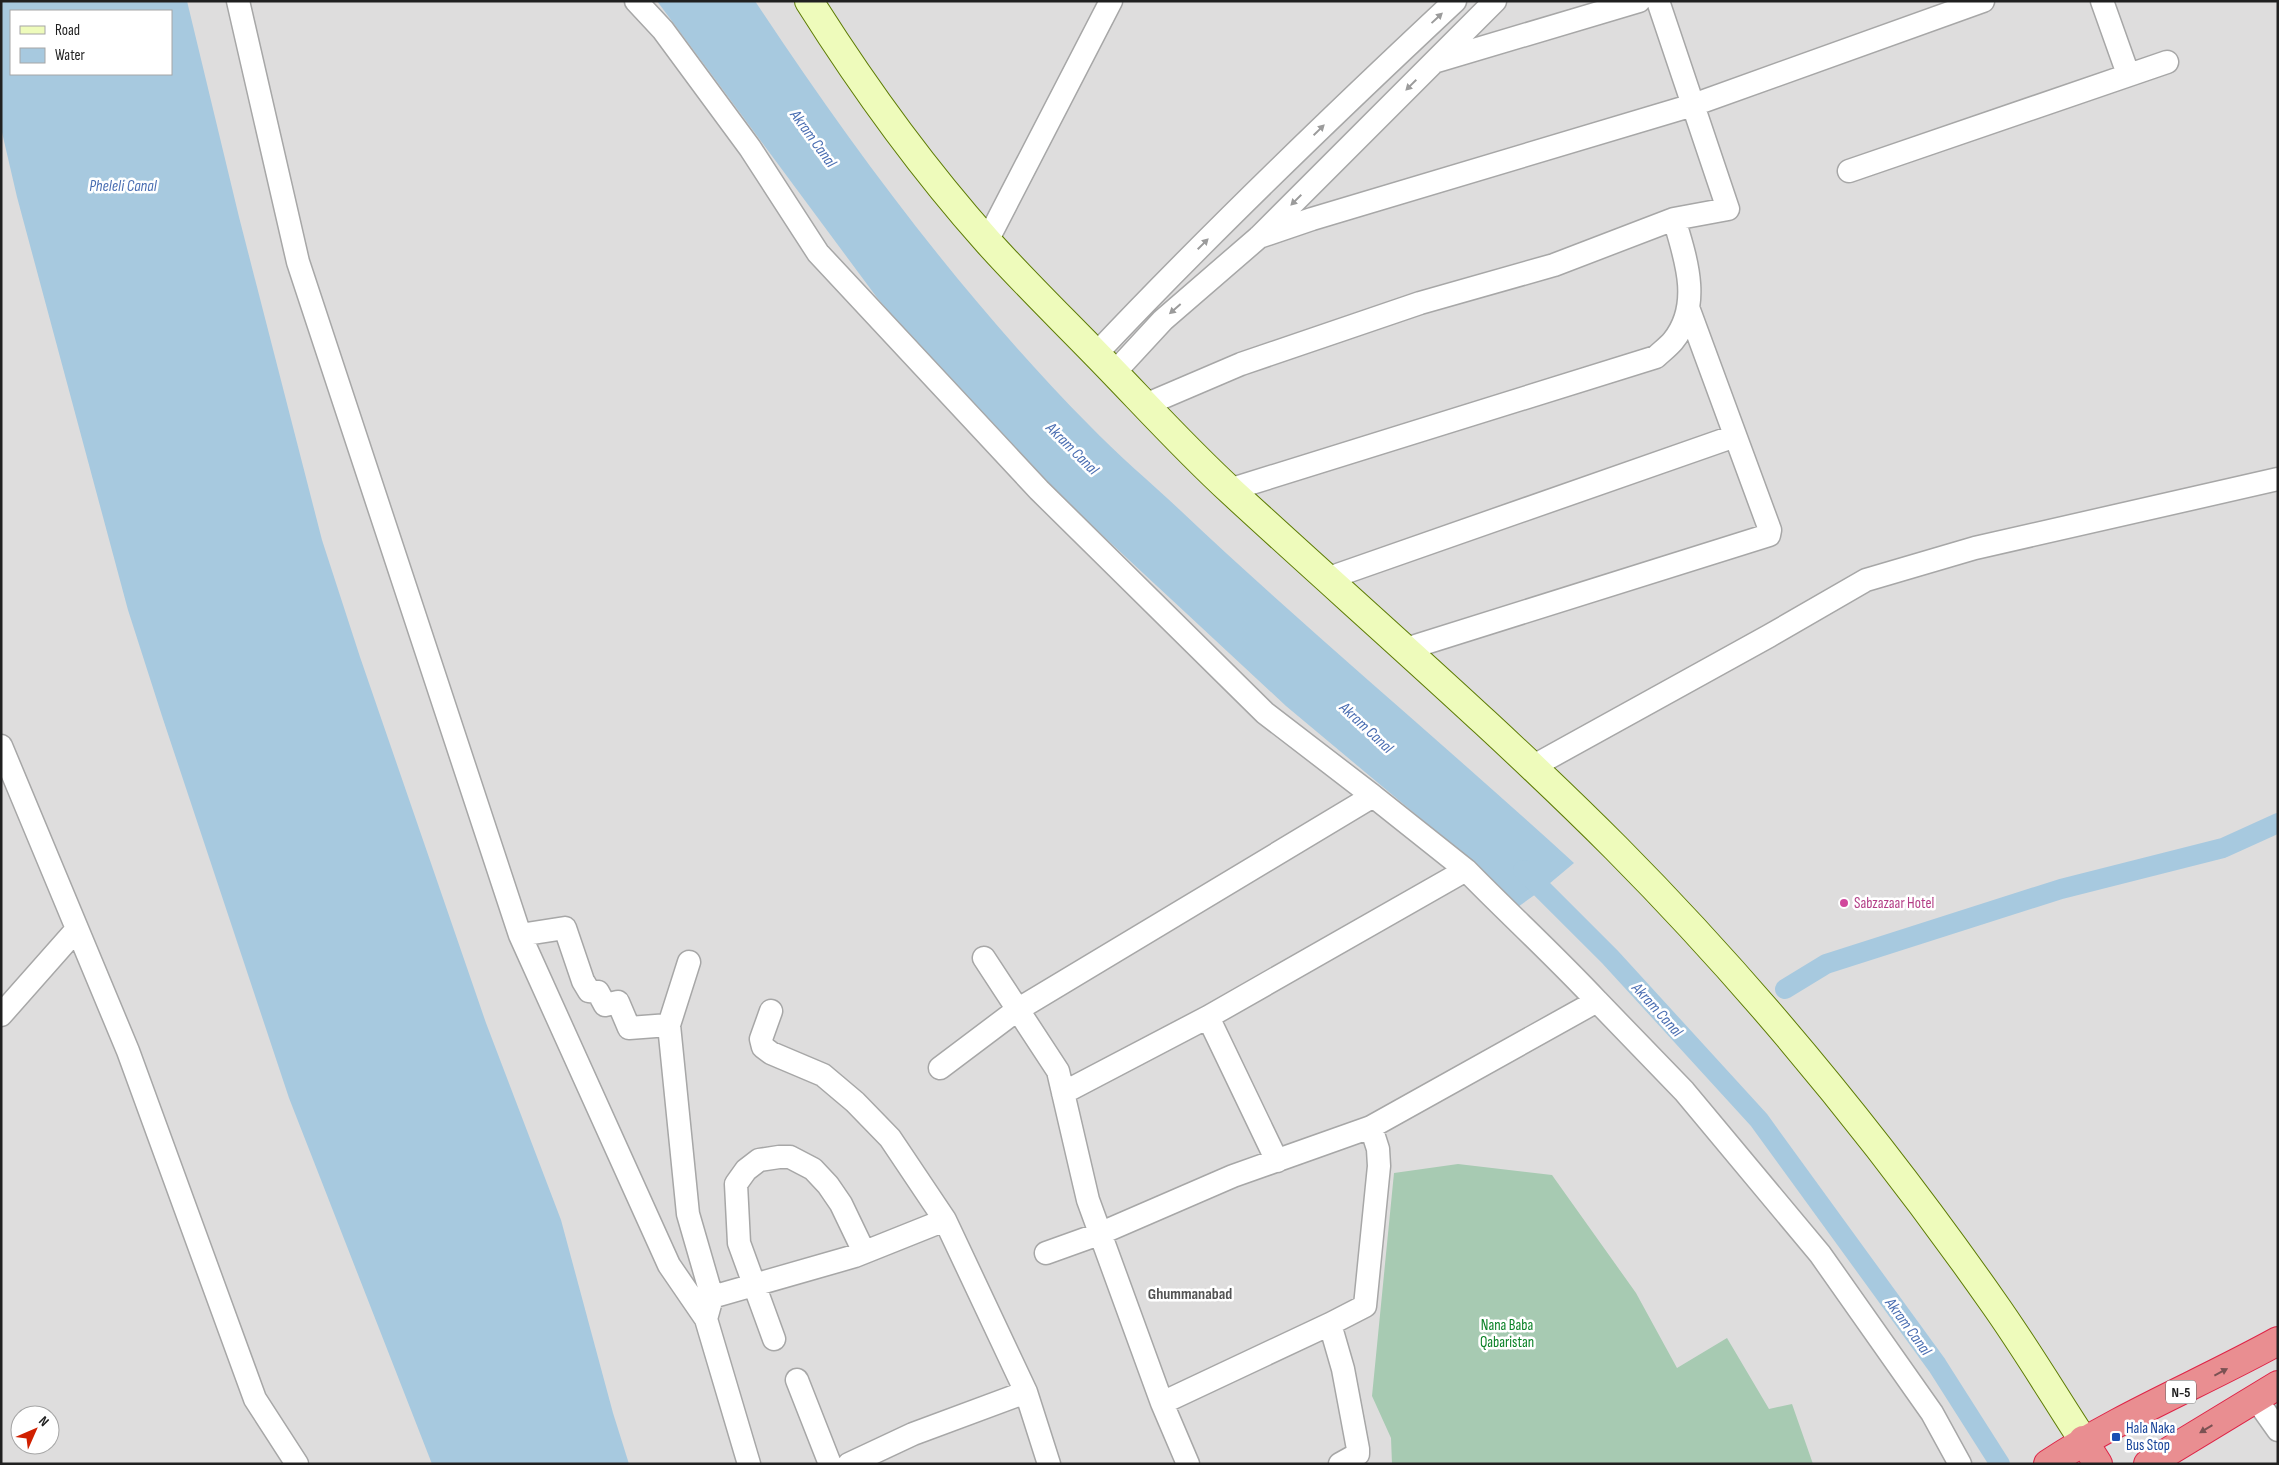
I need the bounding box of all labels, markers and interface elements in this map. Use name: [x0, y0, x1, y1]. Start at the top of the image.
legend: [10, 10, 172, 75]
one-way arrow: [1430, 12, 1442, 24]
text: Road: [55, 21, 80, 40]
text: Water: [55, 46, 86, 65]
one-way arrow: [1405, 79, 1417, 91]
water label: Akram Canal: [785, 106, 841, 172]
one-way arrow: [1313, 124, 1325, 136]
water label: Pheleli Canal: [89, 177, 158, 196]
one-way arrow: [1290, 194, 1302, 206]
one-way arrow: [1197, 238, 1209, 250]
one-way arrow: [1170, 303, 1182, 315]
water label: Akram Canal: [1041, 418, 1103, 480]
water label: Akram Canal: [1335, 698, 1397, 758]
place label: Sabzazaar Hotel: [1854, 894, 1934, 913]
marker: Sabzazaar Hotel: [1838, 897, 1850, 909]
water label: Akram Canal: [1627, 978, 1687, 1042]
district label: Ghummanabad: [1148, 1285, 1232, 1304]
water label: Akram Canal: [1880, 1294, 1936, 1360]
park label: Nana Baba Qabaristan: [1480, 1316, 1534, 1352]
one-way arrow: [2214, 1368, 2228, 1376]
road number: N-5: [2166, 1380, 2196, 1404]
north arrow: [10, 1405, 60, 1455]
text: N: [35, 1413, 52, 1430]
place label: Hala Naka Bus Stop: [2126, 1419, 2176, 1455]
one-way arrow: [2200, 1424, 2213, 1433]
marker: Hala Naka Bus Stop: [2110, 1431, 2122, 1443]

